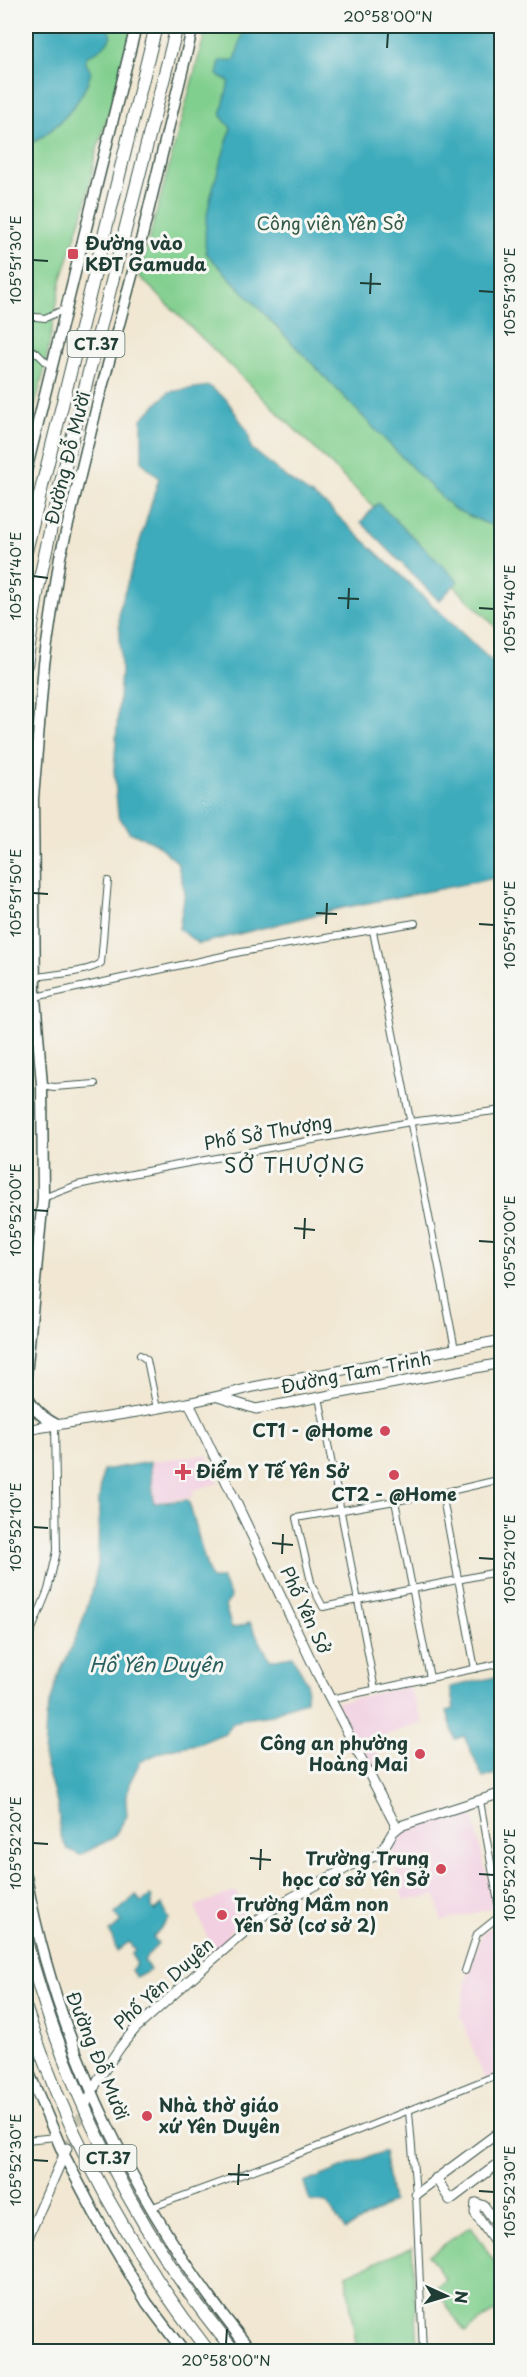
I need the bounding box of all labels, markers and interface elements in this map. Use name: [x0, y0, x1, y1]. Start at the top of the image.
text: 20°58'00"N: [343, 4, 433, 27]
park label: Công viên Yên Sở: [256, 209, 404, 236]
text: 105°51'30"E: [3, 215, 26, 305]
place label: Đường vào KĐT Gamuda: [85, 229, 207, 277]
marker: Đường vào KĐT Gamuda: [66, 247, 80, 261]
text: 105°51'30"E: [497, 247, 520, 337]
road number: CT.37: [68, 331, 124, 357]
street label: Đường Đỗ Mười: [37, 388, 96, 527]
text: 105°51'40"E: [3, 532, 26, 620]
text: 105°51'40"E: [497, 565, 520, 653]
text: 105°51'50"E: [3, 849, 26, 937]
text: 105°51'50"E: [497, 881, 520, 969]
street label: Phố Sở Thượng: [202, 1107, 334, 1156]
district label: SỞ THƯỢNG: [224, 1150, 366, 1180]
text: 105°52'00"E: [3, 1163, 26, 1257]
text: 105°52'00"E: [497, 1195, 520, 1289]
street label: Đường Tam Trinh: [278, 1344, 433, 1399]
place label: CT1 - @Home: [252, 1416, 373, 1443]
marker: CT1 - @Home: [378, 1424, 392, 1438]
place label: Điểm Y Tế Yên Sở: [196, 1457, 350, 1484]
marker: Điểm Y Tế Yên Sở: [174, 1463, 192, 1481]
marker: CT2 - @Home: [387, 1468, 401, 1482]
place label: CT2 - @Home: [331, 1480, 457, 1507]
text: 105°52'10"E: [3, 1482, 26, 1572]
text: 105°52'10"E: [497, 1514, 520, 1604]
street label: Phố Yên Sở: [274, 1561, 339, 1658]
water label: Hồ Yên Duyên: [89, 1649, 224, 1679]
place label: Công an phường Hoàng Mai: [260, 1729, 408, 1777]
marker: Công an phường Hoàng Mai: [413, 1747, 427, 1761]
text: 105°52'20"E: [3, 1796, 26, 1890]
text: 105°52'20"E: [497, 1828, 520, 1922]
place label: Trường Trung học cơ sở Yên Sở: [282, 1844, 430, 1892]
marker: Trường Trung học cơ sở Yên Sở: [434, 1862, 448, 1876]
place label: Trường Mầm non Yên Sở (cơ sở 2): [234, 1890, 389, 1938]
marker: Trường Mầm non Yên Sở (cơ sở 2): [215, 1908, 229, 1922]
street label: Phố Yên Duyên: [107, 1930, 219, 2035]
street label: Đường Đỗ Mười: [60, 1987, 137, 2124]
place label: Nhà thờ giáo xứ Yên Duyên: [159, 2091, 280, 2139]
marker: Nhà thờ giáo xứ Yên Duyên: [140, 2109, 154, 2123]
text: 105°52'30"E: [3, 2114, 26, 2206]
road number: CT.37: [80, 2145, 136, 2171]
text: 105°52'30"E: [497, 2146, 520, 2238]
north arrow: [416, 2266, 476, 2326]
text: N: [450, 2290, 474, 2304]
text: 20°58'00"N: [181, 2348, 271, 2371]

